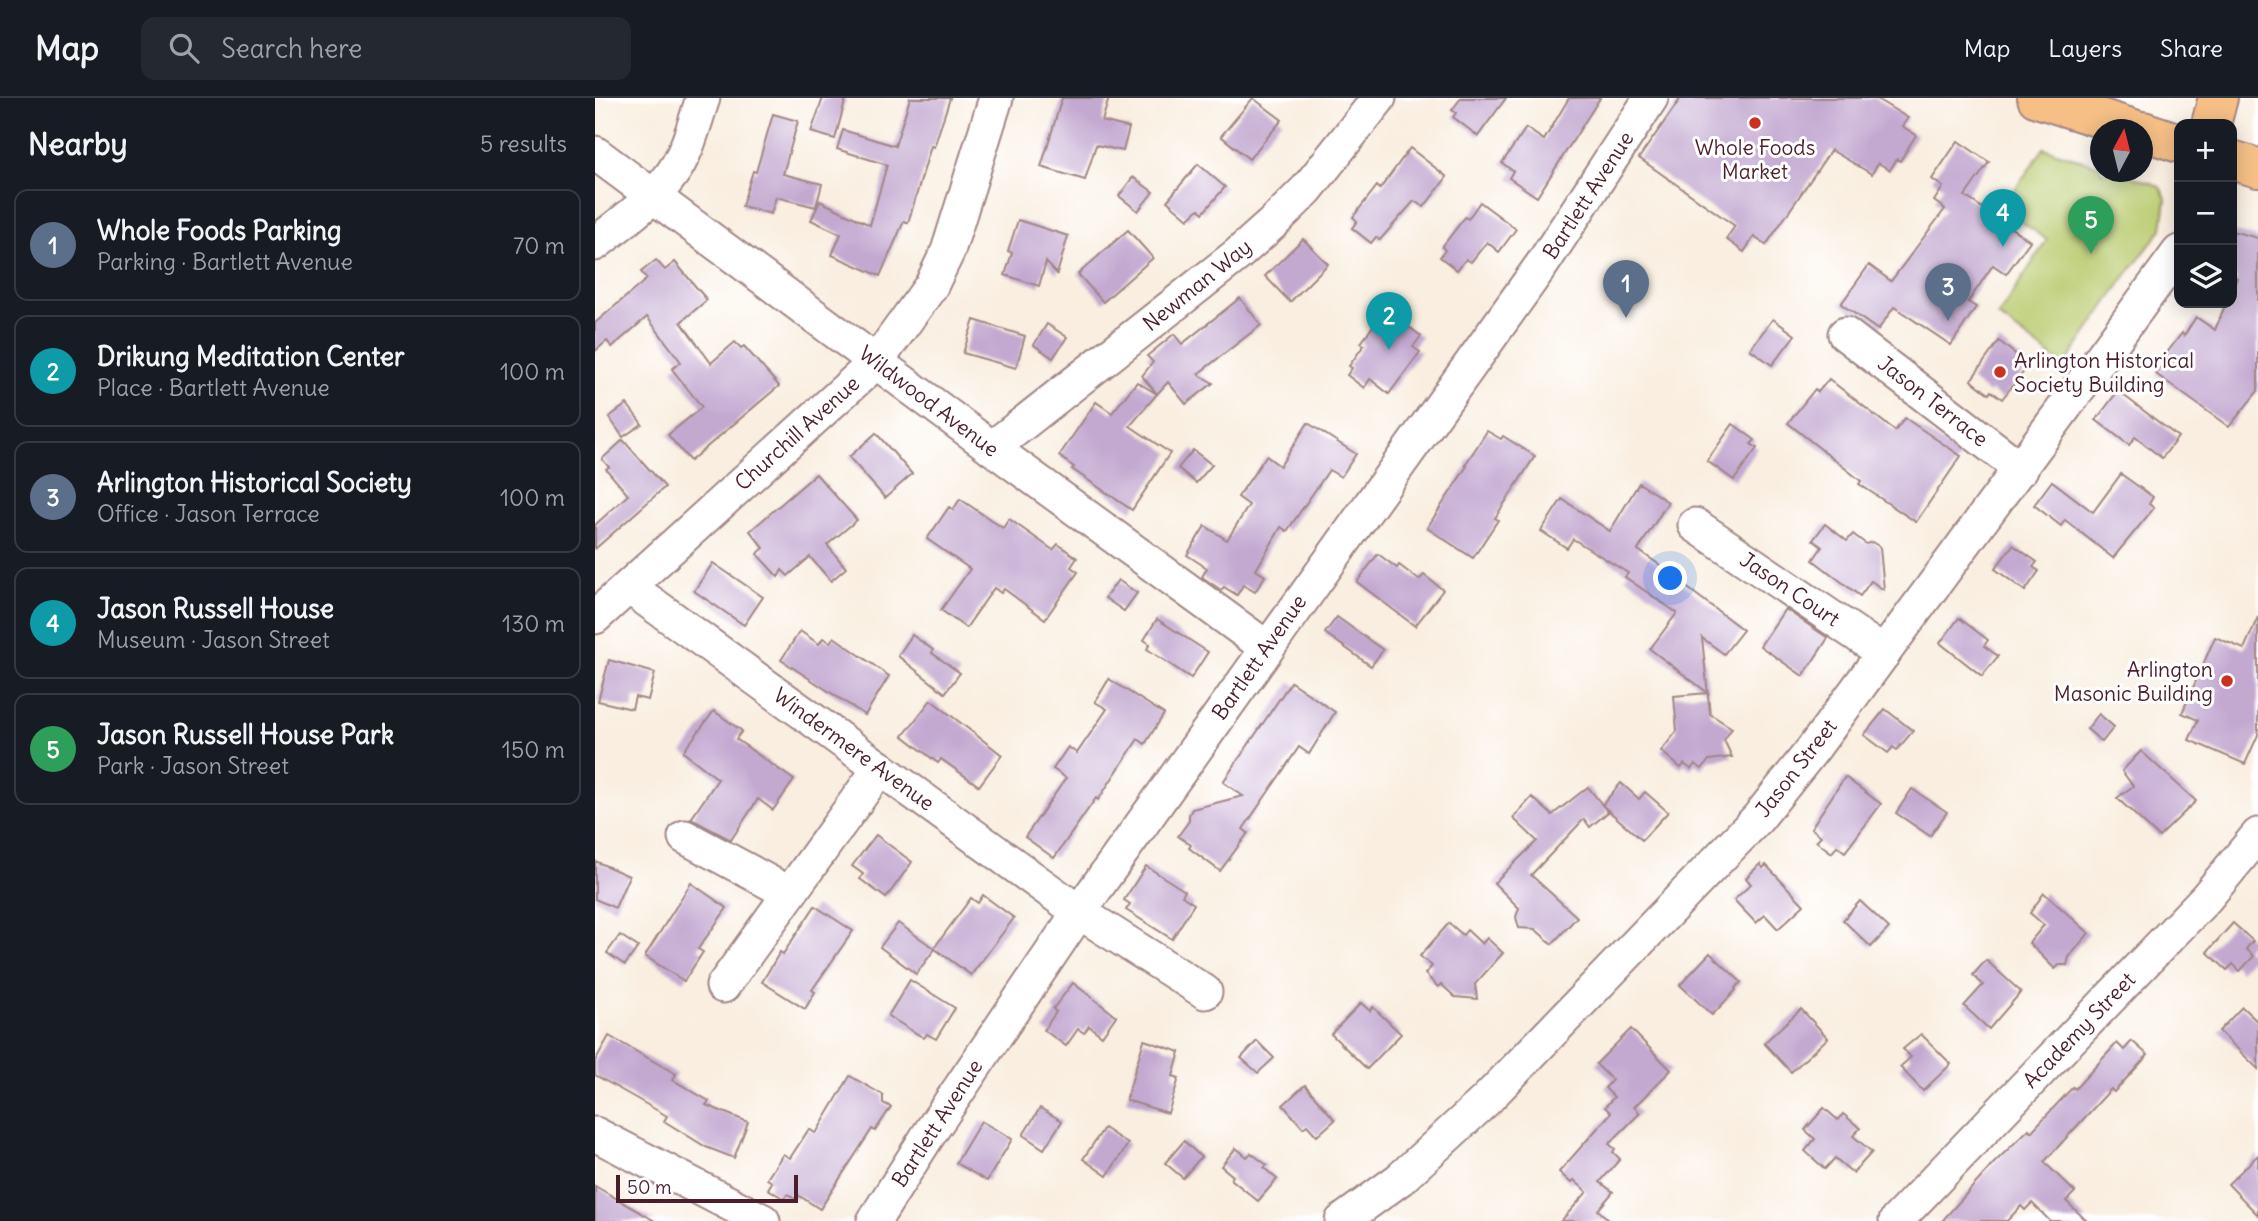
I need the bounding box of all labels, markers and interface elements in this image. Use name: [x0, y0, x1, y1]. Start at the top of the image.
search box: [141, 17, 631, 80]
text: Map: [35, 27, 99, 69]
icon: search: [165, 29, 203, 67]
text: Search here: [221, 32, 362, 65]
text: Map: [1964, 33, 2010, 63]
text: Layers: [2048, 33, 2122, 63]
text: Share: [2160, 33, 2223, 63]
marker: Whole Foods Market: [1747, 115, 1763, 131]
north arrow: [2090, 119, 2153, 182]
map controls: [2174, 119, 2237, 308]
button: +: [2174, 119, 2237, 182]
text: Nearby: [28, 125, 128, 163]
street label: Bartlett Avenue: [1537, 126, 1639, 264]
text: 5 results: [480, 129, 567, 158]
place label: Whole Foods Market: [1695, 134, 1815, 185]
button: −: [2174, 182, 2237, 245]
pin: 4: [1980, 189, 2026, 247]
pin: 5: [2068, 196, 2114, 254]
text: Whole Foods Parking: [97, 214, 341, 247]
text: 1: [48, 231, 58, 260]
text: 70 m: [513, 231, 565, 260]
street label: Newman Way: [1137, 233, 1257, 337]
button: layers: [2174, 245, 2237, 308]
text: Parking · Bartlett Avenue: [97, 247, 353, 276]
pin: 1: [1603, 260, 1649, 318]
pin: 3: [1925, 263, 1971, 321]
pin: 2: [1366, 292, 1412, 350]
street label: Wildwood Avenue: [854, 339, 1004, 463]
text: Drikung Meditation Center: [97, 340, 405, 373]
place label: Arlington Historical Society Building: [2014, 347, 2194, 398]
street label: Jason Terrace: [1873, 350, 1993, 452]
text: 2: [47, 357, 59, 386]
text: 100 m: [500, 357, 565, 386]
marker: Arlington Historical Society Building: [1992, 364, 2008, 380]
street label: Churchill Avenue: [729, 370, 865, 496]
text: Place · Bartlett Avenue: [97, 373, 330, 402]
text: Arlington Historical Society: [97, 466, 412, 499]
text: 3: [46, 483, 60, 512]
text: 100 m: [500, 483, 565, 512]
text: Office · Jason Terrace: [97, 499, 320, 528]
street label: Jason Court: [1735, 546, 1845, 632]
your location: [1653, 561, 1687, 595]
street label: Bartlett Avenue: [1206, 589, 1312, 725]
text: Jason Russell House: [97, 592, 334, 625]
text: 4: [46, 609, 60, 638]
text: 130 m: [502, 609, 565, 638]
text: Museum · Jason Street: [97, 625, 330, 654]
place label: Arlington Masonic Building: [2054, 656, 2213, 707]
marker: Arlington Masonic Building: [2219, 673, 2235, 689]
street label: Windermere Avenue: [768, 682, 940, 816]
street label: Jason Street: [1749, 714, 1843, 822]
text: Jason Russell House Park: [97, 718, 394, 751]
text: 5: [46, 735, 60, 764]
text: 150 m: [502, 735, 565, 764]
text: Park · Jason Street: [97, 751, 289, 780]
street label: Academy Street: [2017, 966, 2141, 1094]
street label: Bartlett Avenue: [886, 1054, 988, 1192]
scale bar: [616, 1172, 798, 1204]
text: 50 m: [627, 1175, 672, 1199]

